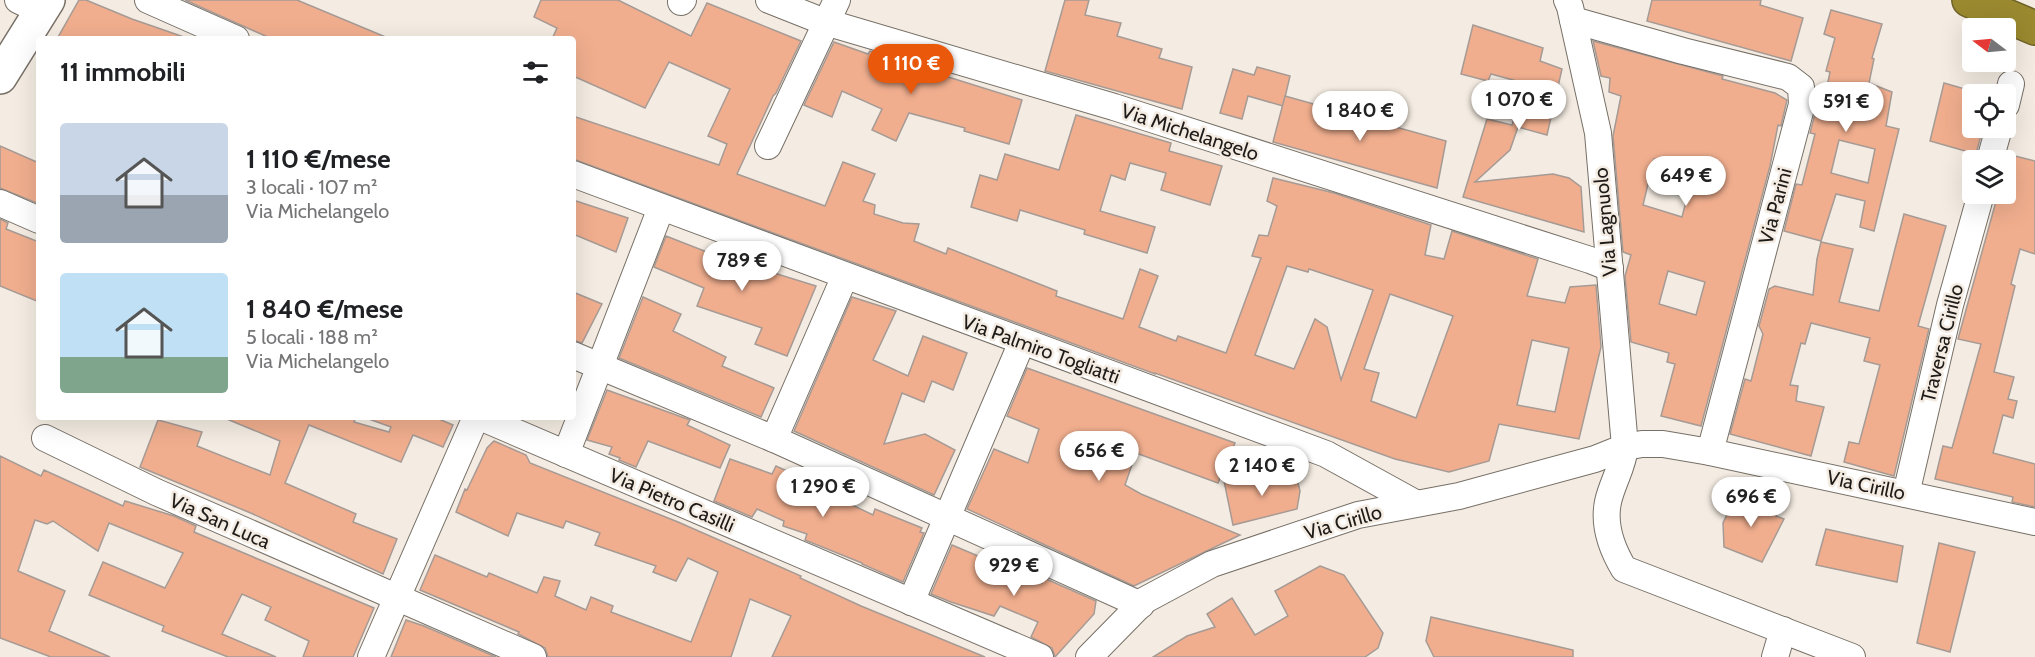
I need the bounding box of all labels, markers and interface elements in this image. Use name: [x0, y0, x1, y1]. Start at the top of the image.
north arrow: [1962, 18, 2016, 72]
map controls: [1962, 18, 2016, 204]
pin: 1 110 €: [856, 44, 966, 95]
text: 1 110 €: [882, 51, 940, 75]
text: 11 immobili: [60, 56, 185, 88]
icon: filters: [519, 56, 552, 89]
pin: 1 070 €: [1464, 80, 1574, 131]
pin: 591 €: [1804, 82, 1888, 133]
button: locate: [1962, 84, 2016, 138]
text: 1 070 €: [1485, 87, 1553, 111]
text: 591 €: [1823, 89, 1869, 113]
pin: 1 840 €: [1305, 91, 1415, 142]
street label: Via Michelangelo: [1118, 98, 1262, 166]
text: 1 840 €: [1326, 98, 1394, 122]
text: 1 110 €/mese: [246, 143, 391, 175]
icon: home: [108, 147, 180, 219]
button: layers: [1962, 150, 2016, 204]
pin: 649 €: [1644, 156, 1728, 207]
text: 649 €: [1660, 163, 1712, 187]
street label: Via Parini: [1753, 165, 1797, 247]
street label: Via Lagnuolo: [1588, 167, 1622, 277]
text: 3 locali · 107 m²: [246, 175, 377, 199]
text: Via Michelangelo: [246, 199, 389, 223]
pin: 789 €: [700, 241, 784, 292]
text: 789 €: [717, 248, 767, 272]
street label: Traversa Cirillo: [1916, 281, 1968, 405]
text: 1 840 €/mese: [246, 293, 403, 325]
icon: home: [108, 297, 180, 369]
street label: Via Palmiro Togliatti: [959, 309, 1123, 389]
text: 5 locali · 188 m²: [246, 325, 378, 349]
text: Via Michelangelo: [246, 349, 389, 373]
pin: 656 €: [1057, 431, 1141, 482]
text: 656 €: [1074, 438, 1124, 462]
pin: 2 140 €: [1207, 446, 1317, 497]
text: 2 140 €: [1229, 453, 1295, 477]
street label: Via Pietro Casilli: [606, 463, 738, 537]
street label: Via Cirillo: [1825, 465, 1907, 505]
pin: 1 290 €: [768, 467, 878, 518]
text: 1 290 €: [790, 474, 856, 498]
pin: 696 €: [1709, 477, 1793, 528]
text: 696 €: [1725, 484, 1777, 508]
street label: Via San Luca: [166, 488, 274, 554]
street label: Via Cirillo: [1301, 500, 1385, 544]
pin: 929 €: [972, 546, 1056, 597]
text: 929 €: [989, 553, 1039, 577]

